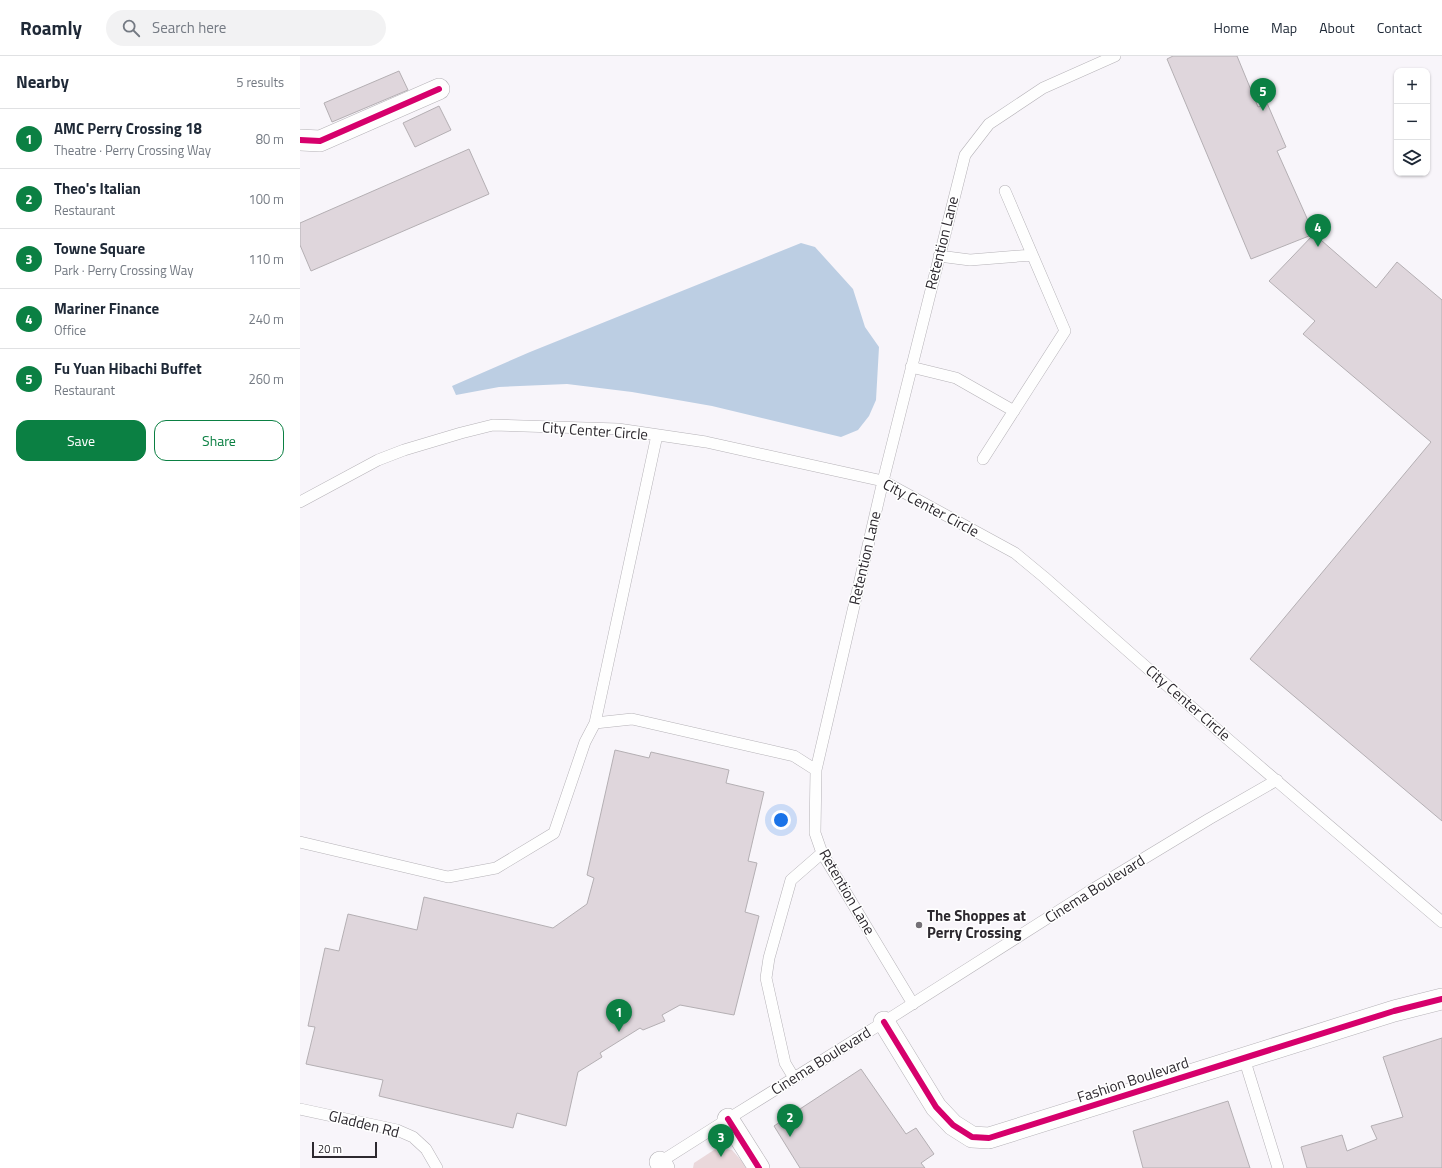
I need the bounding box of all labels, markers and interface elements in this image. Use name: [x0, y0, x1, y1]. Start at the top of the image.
search box: [106, 10, 386, 46]
text: Roamly: [20, 13, 82, 42]
text: Search here: [152, 16, 226, 39]
icon: search: [120, 17, 142, 39]
text: Home: [1214, 17, 1249, 38]
text: Map: [1271, 17, 1297, 38]
text: About: [1319, 17, 1355, 38]
text: Contact: [1377, 17, 1422, 38]
map controls: [1394, 68, 1430, 176]
button: +: [1394, 68, 1430, 104]
text: Nearby: [16, 69, 69, 95]
text: 5 results: [236, 72, 284, 92]
pin: 5: [1250, 78, 1276, 111]
button: −: [1394, 104, 1430, 140]
text: AMC Perry Crossing 18: [54, 117, 202, 140]
text: 1: [25, 129, 33, 149]
text: 80 m: [256, 129, 284, 149]
text: Theatre · Perry Crossing Way: [54, 140, 211, 160]
button: layers: [1394, 140, 1430, 176]
text: Theo's Italian: [54, 177, 141, 200]
text: 2: [25, 189, 33, 209]
text: 100 m: [248, 189, 284, 209]
street label: Retention Lane: [919, 194, 964, 292]
text: Restaurant: [54, 200, 115, 220]
pin: 4: [1305, 214, 1331, 247]
text: Towne Square: [54, 237, 145, 260]
text: 3: [25, 249, 33, 269]
text: 110 m: [248, 249, 284, 269]
text: Park · Perry Crossing Way: [54, 260, 194, 280]
text: Mariner Finance: [54, 297, 159, 320]
text: 4: [25, 309, 33, 329]
text: 240 m: [248, 309, 284, 329]
text: Office: [54, 320, 86, 340]
text: Fu Yuan Hibachi Buffet: [54, 357, 202, 380]
text: 5: [25, 369, 33, 389]
text: 260 m: [248, 369, 284, 389]
text: Restaurant: [54, 380, 115, 400]
street label: City Center Circle: [541, 415, 649, 446]
button: Save: [16, 420, 146, 461]
button: Share: [154, 420, 284, 461]
street label: City Center Circle: [879, 472, 984, 543]
street label: Retention Lane: [843, 509, 886, 607]
street label: City Center Circle: [1141, 659, 1236, 746]
your location: [771, 810, 791, 830]
street label: Retention Lane: [814, 845, 881, 939]
street label: Cinema Boulevard: [1040, 849, 1149, 929]
place label: The Shoppes at Perry Crossing: [927, 904, 1027, 944]
marker: The Shoppes at Perry Crossing: [914, 920, 924, 930]
pin: 1: [606, 999, 632, 1032]
street label: Cinema Boulevard: [766, 1021, 875, 1101]
street label: Fashion Boulevard: [1074, 1051, 1192, 1108]
street label: Gladden Rd: [326, 1104, 402, 1143]
pin: 2: [777, 1104, 803, 1137]
pin: 3: [708, 1124, 734, 1157]
scale bar: [312, 1140, 377, 1159]
text: 20 m: [318, 1141, 342, 1157]

